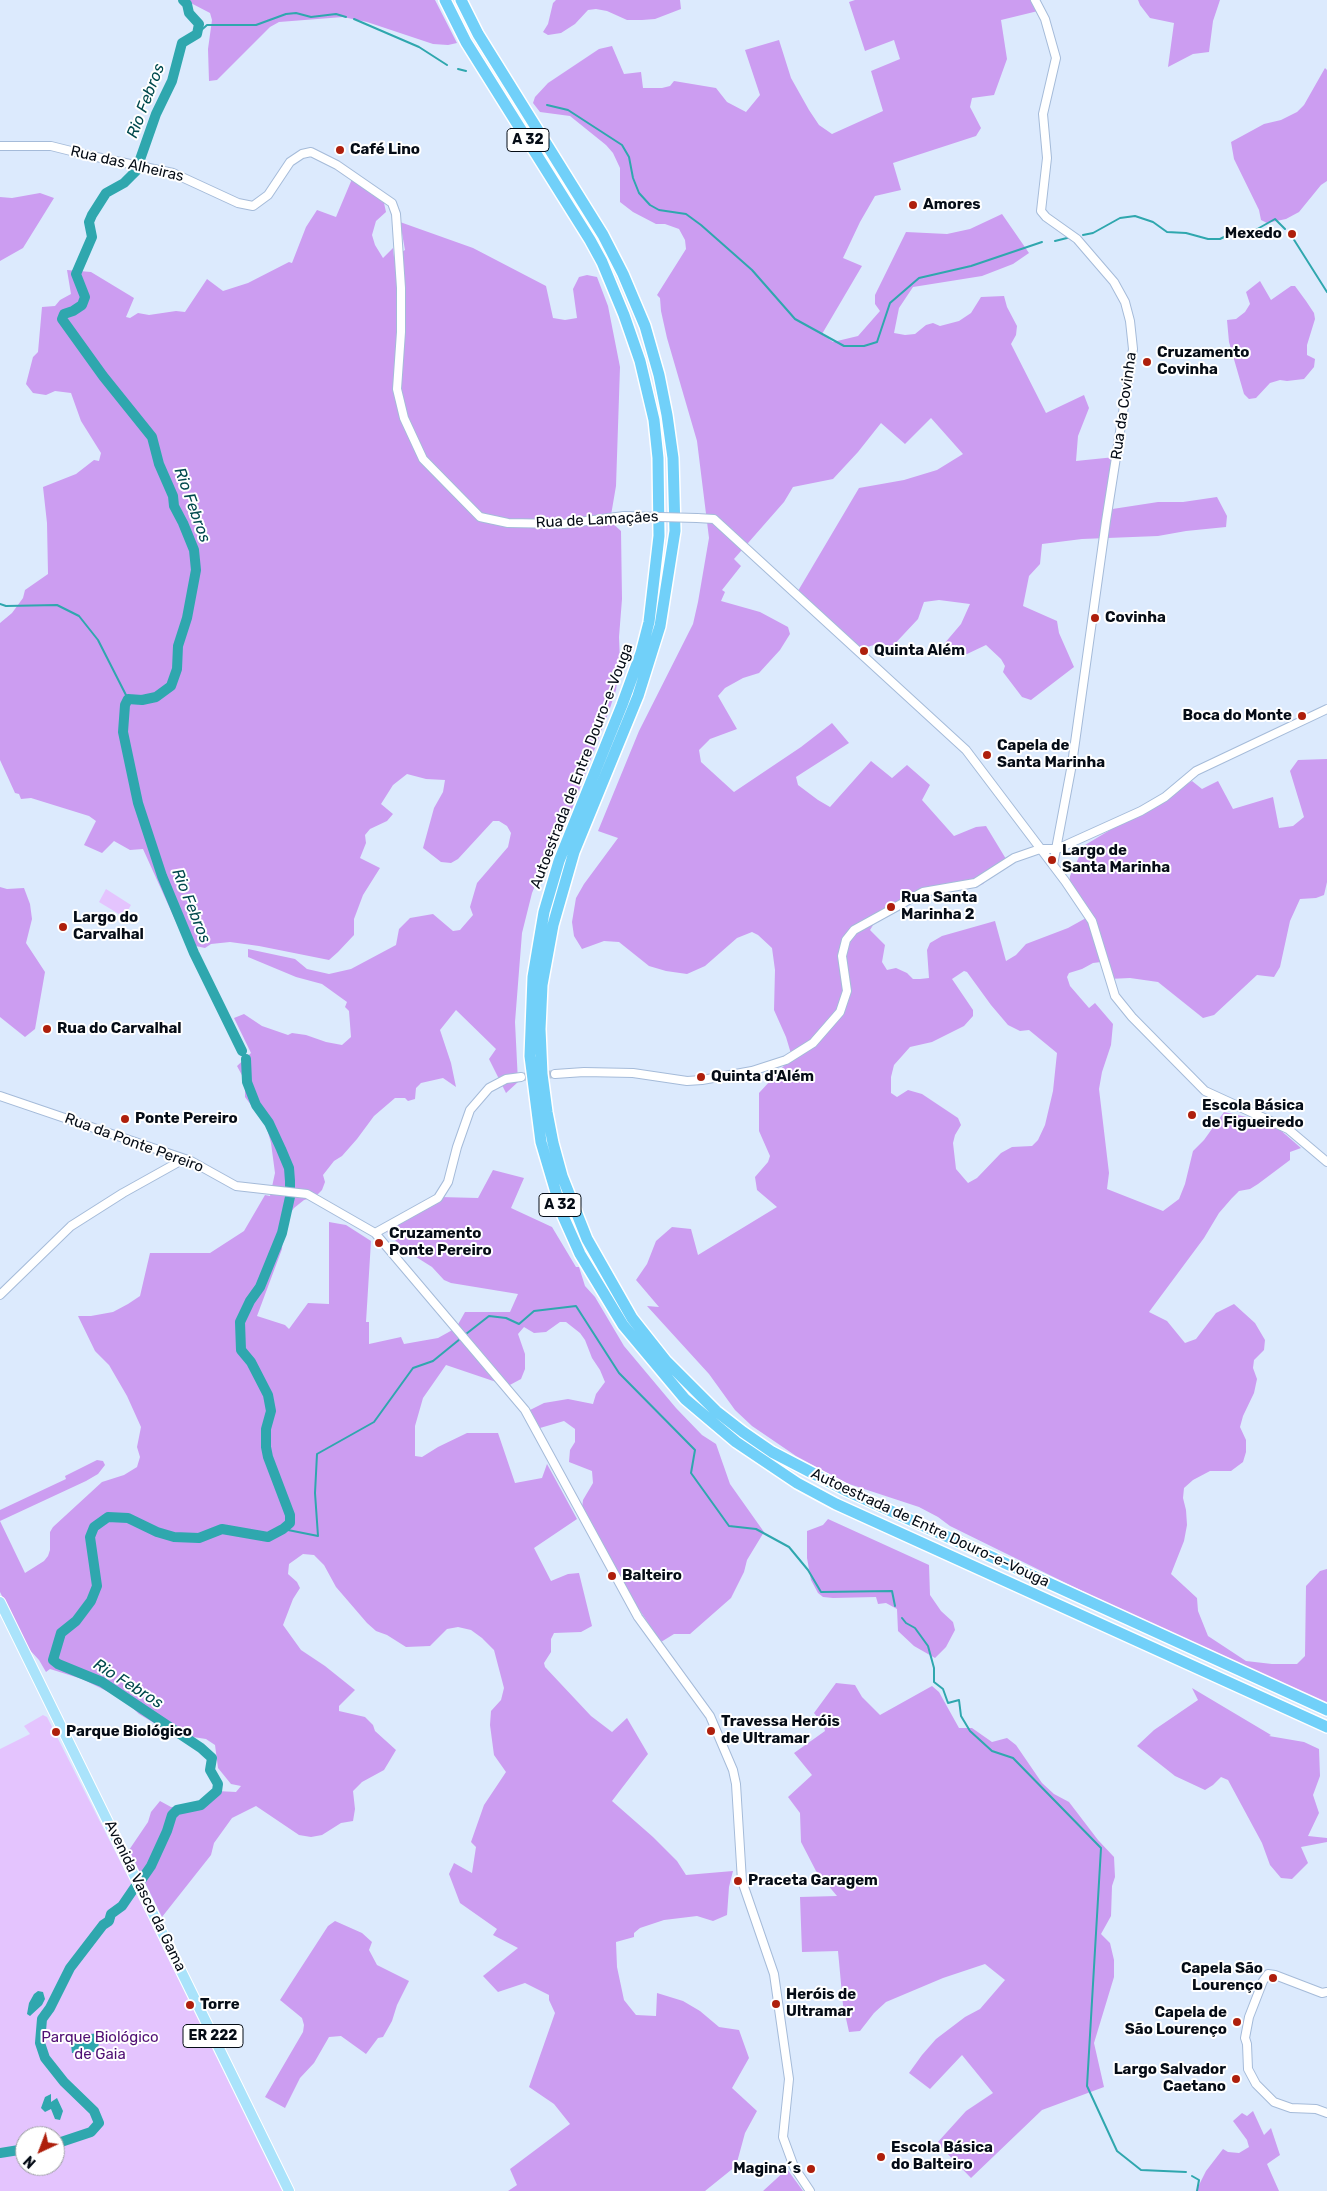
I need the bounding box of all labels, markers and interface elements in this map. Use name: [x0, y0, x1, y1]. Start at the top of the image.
water label: Rio Febros: [123, 61, 169, 141]
road number: A 32: [507, 128, 549, 152]
place label: Café Lino: [350, 141, 420, 159]
street label: Rua das Alheiras: [69, 142, 185, 186]
marker: Café Lino: [334, 144, 346, 156]
place label: Amores: [923, 196, 981, 214]
marker: Amores: [907, 199, 919, 211]
place label: Mexedo: [1225, 225, 1282, 243]
marker: Mexedo: [1286, 228, 1298, 240]
place label: Cruzamento Covinha: [1157, 344, 1249, 379]
street label: Rua da Covinha: [1108, 351, 1140, 461]
marker: Cruzamento Covinha: [1141, 356, 1153, 368]
water label: Rio Febros: [170, 465, 214, 545]
street label: Rua de Lamaçães: [535, 508, 659, 532]
place label: Covinha: [1105, 609, 1166, 627]
marker: Covinha: [1089, 612, 1101, 624]
street label: Autoestrada de Entre Douro-e-Vouga: [527, 641, 637, 891]
place label: Quinta Além: [874, 642, 965, 660]
marker: Quinta Além: [858, 645, 870, 657]
place label: Boca do Monte: [1182, 707, 1292, 725]
marker: Boca do Monte: [1296, 710, 1308, 722]
place label: Capela de Santa Marinha: [997, 737, 1105, 772]
marker: Capela de Santa Marinha: [981, 749, 993, 761]
place label: Largo de Santa Marinha: [1062, 842, 1170, 877]
marker: Largo de Santa Marinha: [1046, 854, 1058, 866]
water label: Rio Febros: [167, 866, 215, 946]
place label: Rua Santa Marinha 2: [901, 889, 977, 924]
marker: Rua Santa Marinha 2: [885, 901, 897, 913]
place label: Largo do Carvalhal: [73, 909, 144, 944]
marker: Largo do Carvalhal: [57, 921, 69, 933]
place label: Rua do Carvalhal: [57, 1020, 182, 1038]
marker: Rua do Carvalhal: [41, 1023, 53, 1035]
place label: Quinta d'Além: [711, 1068, 814, 1086]
marker: Quinta d'Além: [695, 1071, 707, 1083]
place label: Escola Básica de Figueiredo: [1202, 1097, 1304, 1132]
marker: Escola Básica de Figueiredo: [1186, 1109, 1198, 1121]
street label: Rua da Ponte Pereiro: [62, 1110, 206, 1176]
place label: Ponte Pereiro: [135, 1110, 238, 1128]
marker: Ponte Pereiro: [119, 1113, 131, 1125]
road number: A 32: [539, 1194, 581, 1216]
place label: Cruzamento Ponte Pereiro: [389, 1225, 492, 1260]
marker: Cruzamento Ponte Pereiro: [373, 1237, 385, 1249]
street label: Autoestrada de Entre Douro-e-Vouga: [808, 1465, 1052, 1591]
place label: Balteiro: [622, 1567, 682, 1585]
marker: Balteiro: [606, 1570, 618, 1582]
water label: Rio Febros: [90, 1655, 166, 1713]
place label: Travessa Heróis de Ultramar: [721, 1713, 840, 1748]
place label: Parque Biológico: [66, 1723, 192, 1741]
marker: Travessa Heróis de Ultramar: [705, 1725, 717, 1737]
marker: Parque Biológico: [50, 1726, 62, 1738]
street label: Avenida Vasco da Gama: [101, 1817, 189, 1975]
place label: Praceta Garagem: [748, 1872, 878, 1890]
marker: Praceta Garagem: [732, 1875, 744, 1887]
place label: Capela São Lourenço: [1181, 1960, 1263, 1995]
marker: Capela São Lourenço: [1267, 1972, 1279, 1984]
place label: Heróis de Ultramar: [786, 1986, 856, 2021]
place label: Torre: [200, 1996, 240, 2014]
marker: Heróis de Ultramar: [770, 1998, 782, 2010]
marker: Torre: [184, 1999, 196, 2011]
place label: Capela de São Lourenço: [1125, 2004, 1227, 2039]
marker: Capela de São Lourenço: [1231, 2016, 1243, 2028]
road number: ER 222: [183, 2024, 243, 2048]
park label: Parque Biológico de Gaia: [41, 2029, 159, 2064]
place label: Largo Salvador Caetano: [1114, 2061, 1226, 2096]
marker: Largo Salvador Caetano: [1230, 2073, 1242, 2085]
north arrow: [15, 2126, 65, 2176]
place label: Escola Básica do Balteiro: [891, 2139, 993, 2174]
marker: Escola Básica do Balteiro: [875, 2151, 887, 2163]
text: N: [21, 2152, 40, 2171]
place label: Magina´s: [733, 2160, 801, 2178]
marker: Magina´s: [805, 2163, 817, 2175]

